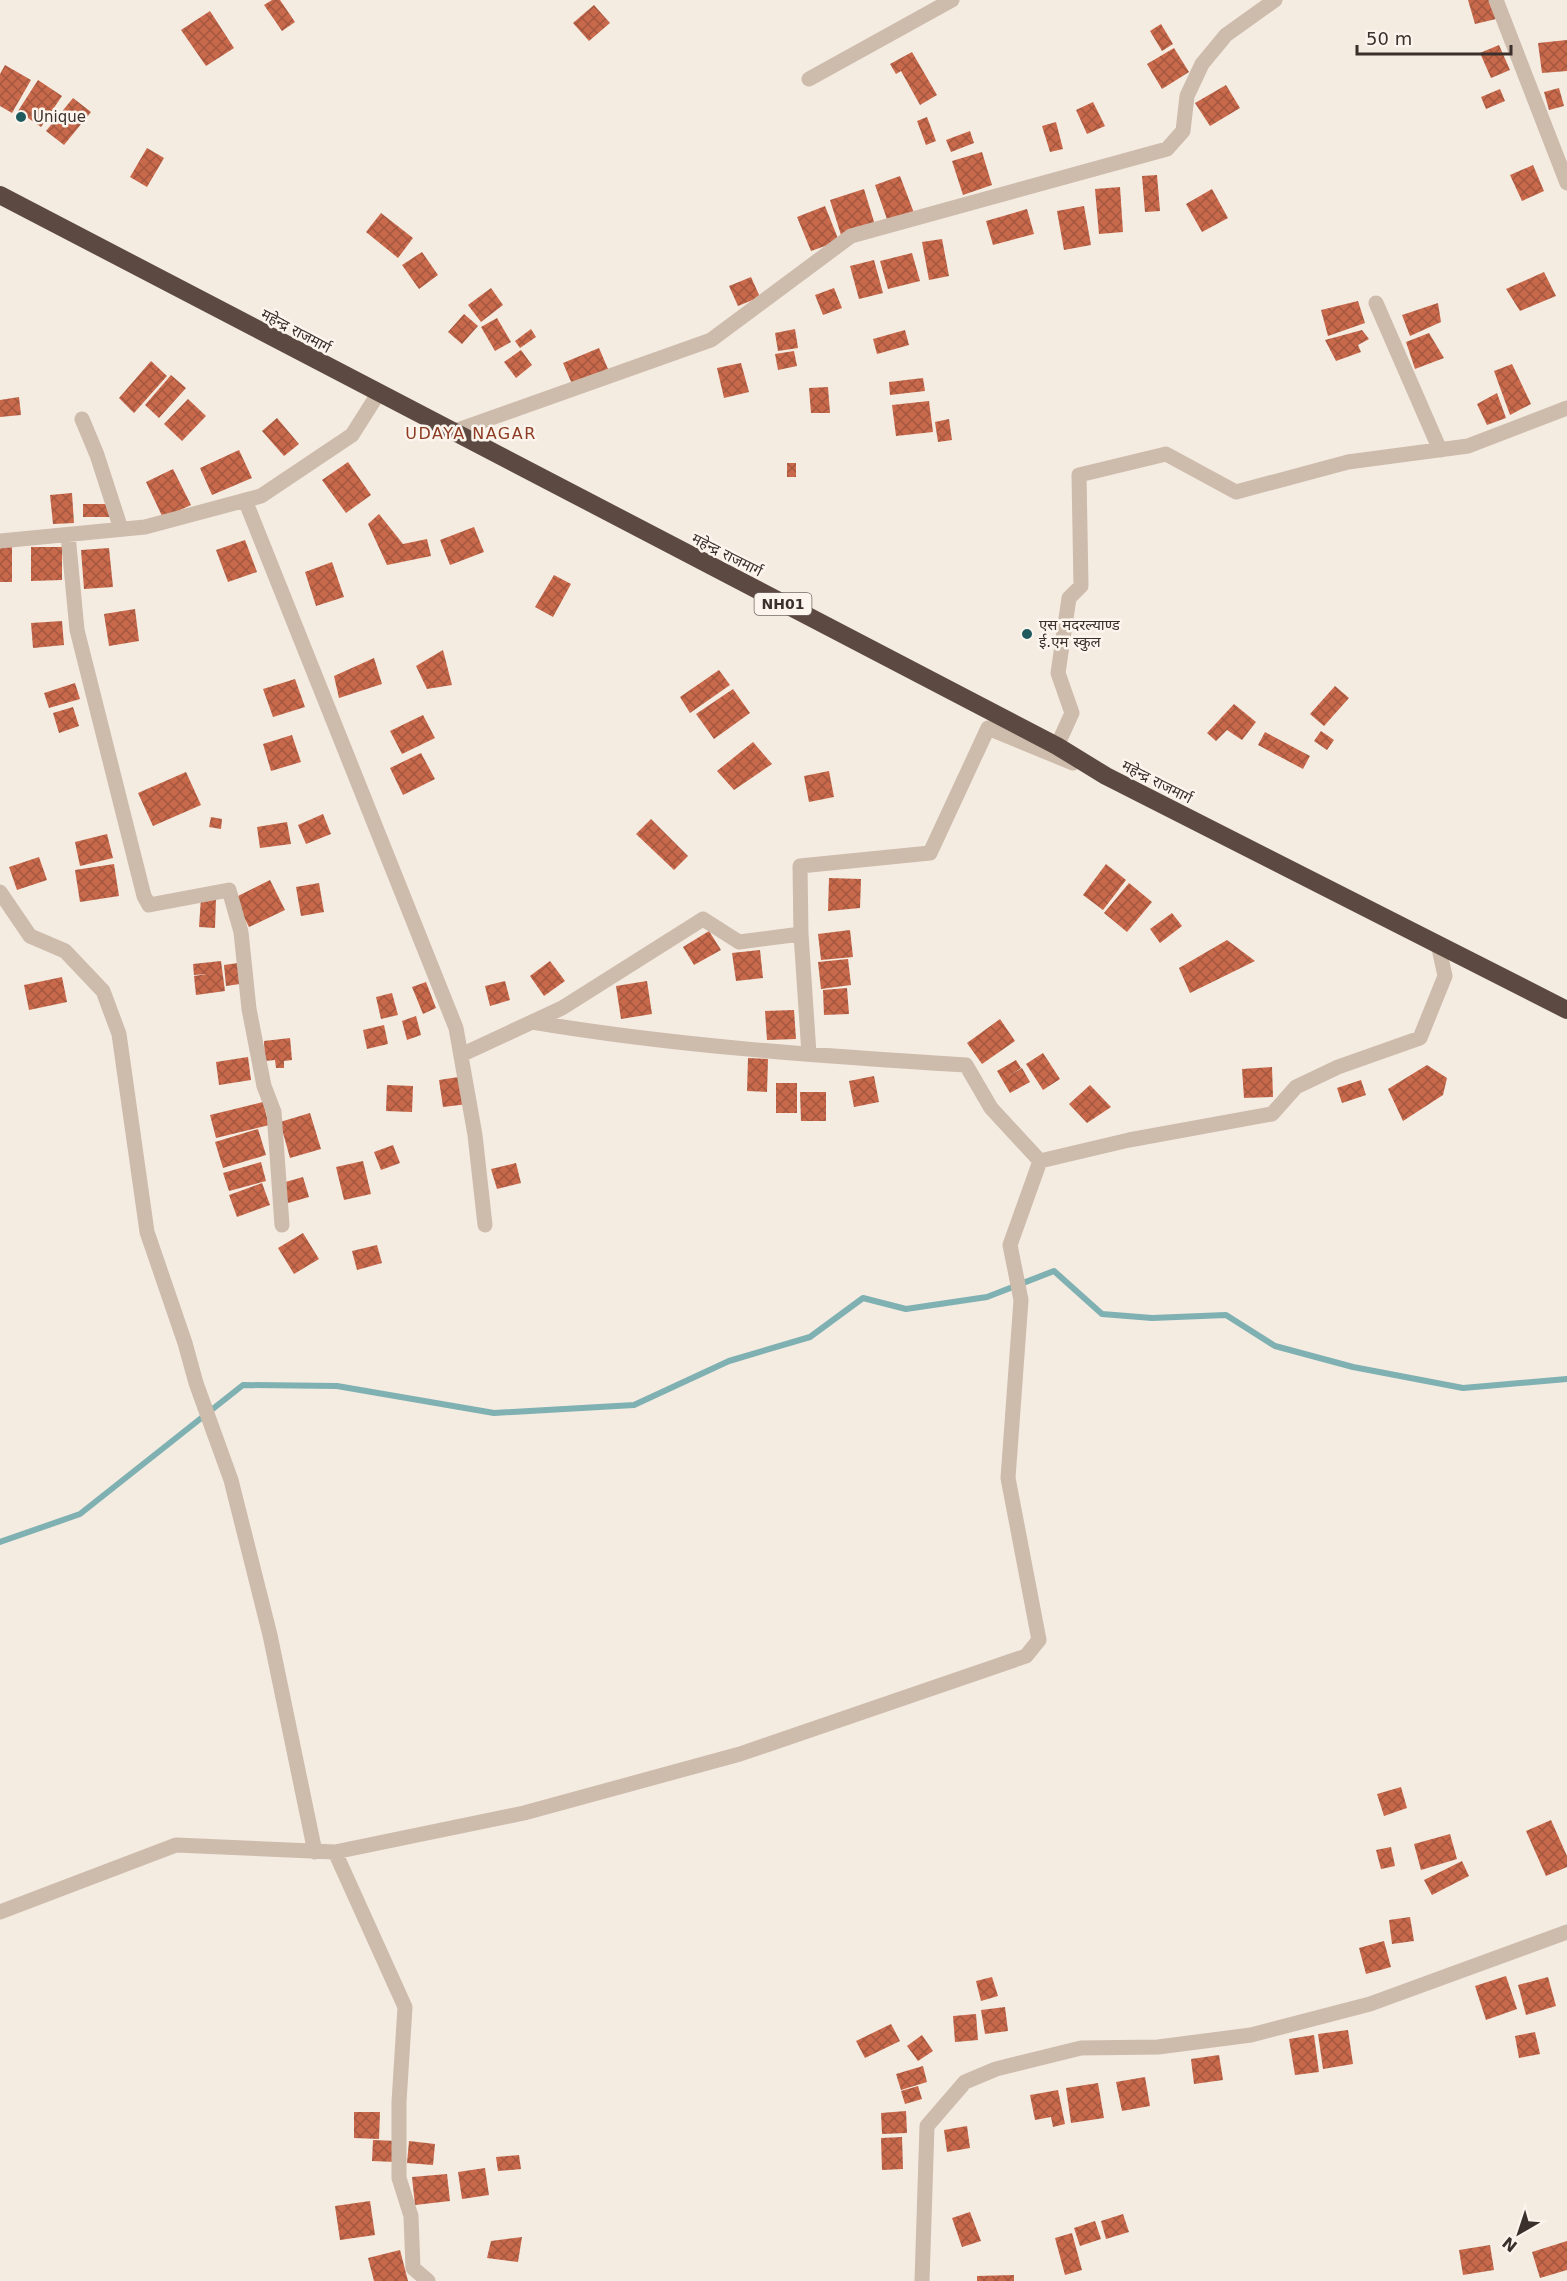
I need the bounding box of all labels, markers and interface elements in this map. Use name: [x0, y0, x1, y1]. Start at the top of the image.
scale bar: [1357, 18, 1512, 56]
text: 50 m: [1366, 28, 1412, 49]
place label: Unique: [33, 108, 86, 126]
marker: Unique: [14, 110, 28, 124]
street label: महेन्द्र राजमार्ग: [258, 305, 335, 357]
district label: UDAYA NAGAR: [405, 424, 537, 443]
street label: महेन्द्र राजमार्ग: [689, 530, 766, 581]
road number: NH01: [754, 593, 812, 615]
place label: एस मदरल्याण्ड ई.एम स्कुल: [1039, 616, 1121, 652]
marker: एस मदरल्याण्ड ई.एम स्कुल: [1020, 627, 1034, 641]
street label: महेन्द्र राजमार्ग: [1119, 757, 1196, 808]
north arrow: [1489, 2203, 1549, 2263]
text: N: [1499, 2233, 1521, 2256]

